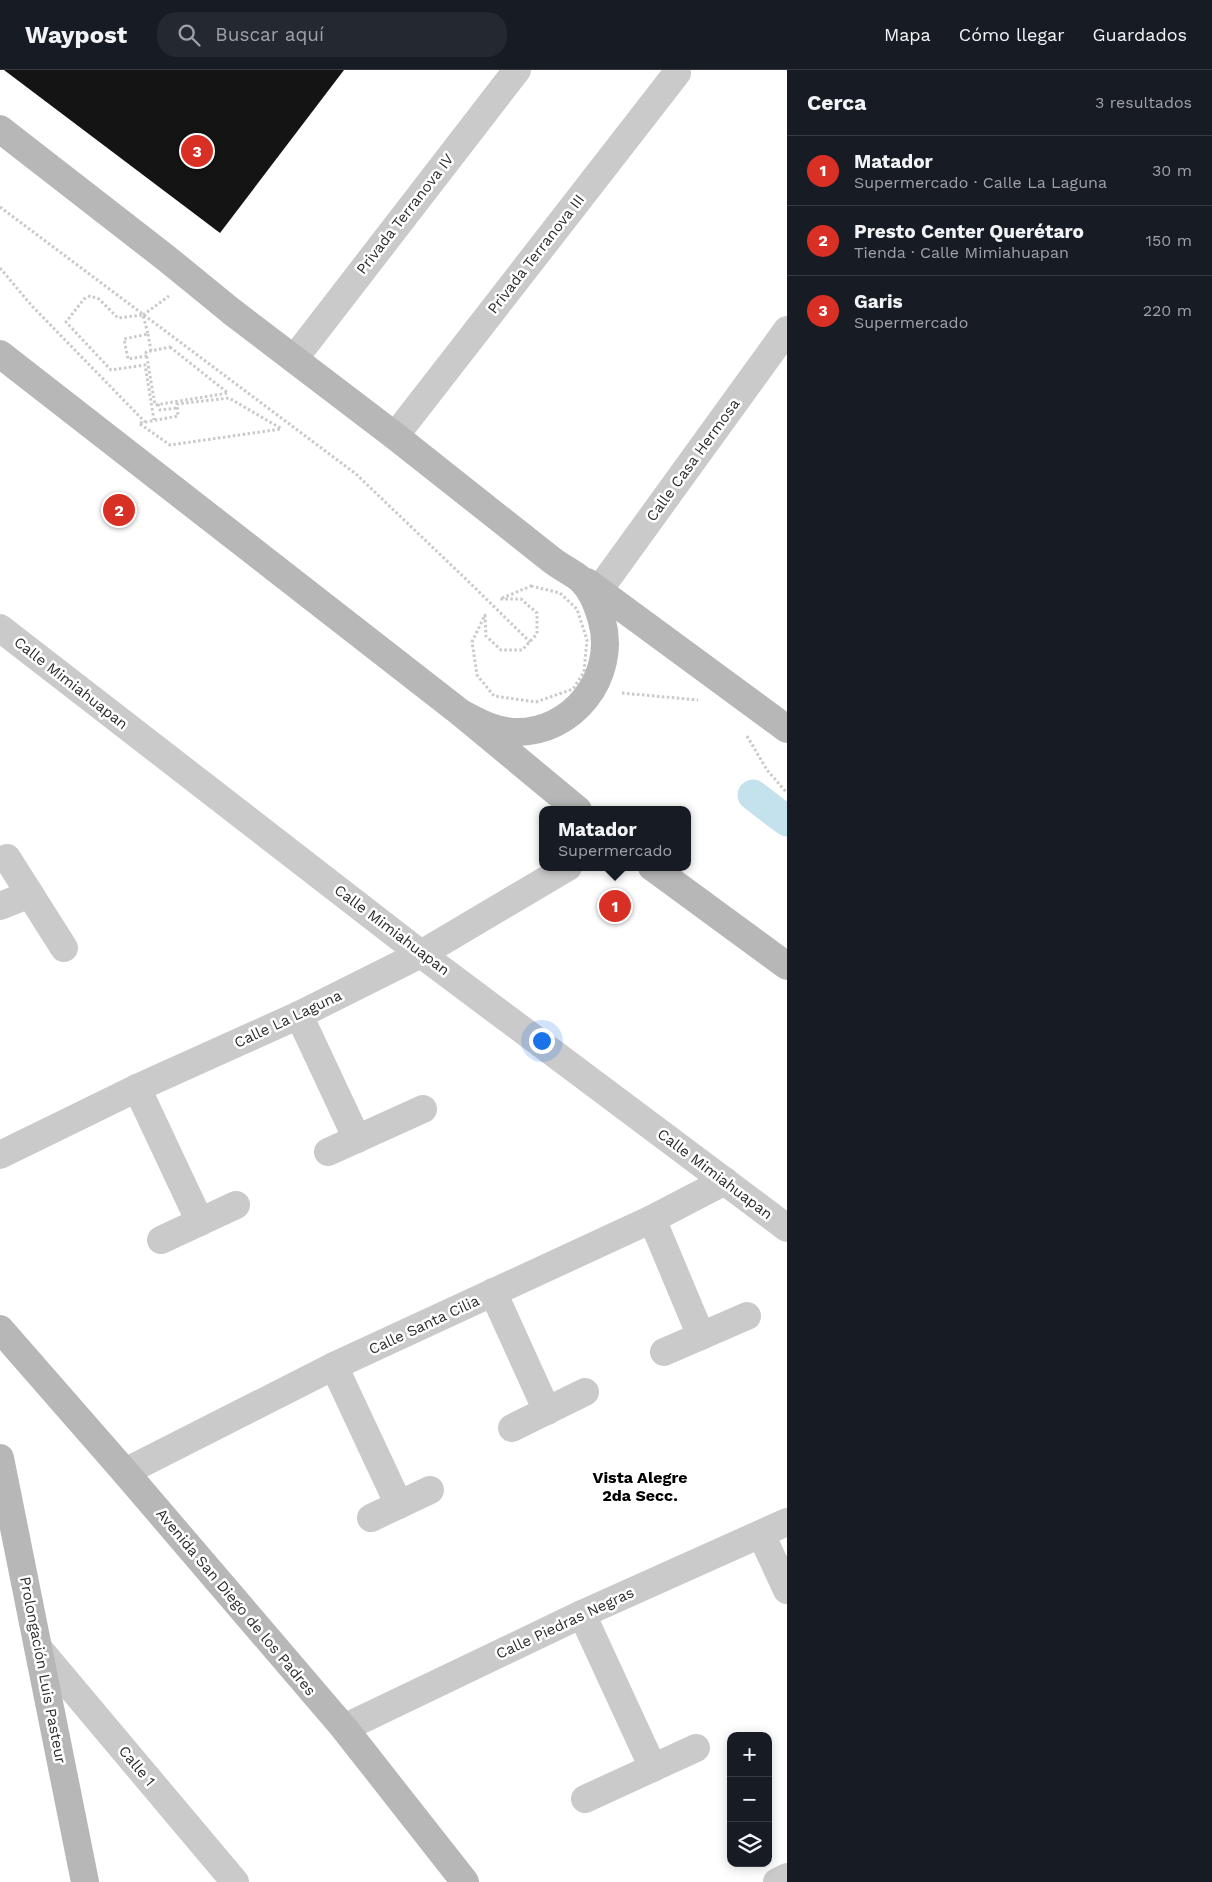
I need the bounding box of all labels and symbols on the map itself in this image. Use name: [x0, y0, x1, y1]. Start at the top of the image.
pin: 3: [181, 132, 213, 170]
street label: Privada Terranova IV: [352, 150, 458, 278]
street label: Privada Terranova III: [484, 191, 588, 317]
street label: Calle Casa Hermosa: [643, 395, 744, 525]
pin: 2: [103, 491, 135, 529]
street label: Calle Mimiahuapan: [10, 633, 132, 733]
street label: Calle Mimiahuapan: [331, 881, 453, 979]
pin: 1: [599, 887, 631, 925]
street label: Calle La Laguna: [231, 986, 345, 1052]
your location: [529, 1028, 555, 1054]
street label: Calle Mimiahuapan: [654, 1125, 776, 1223]
street label: Calle Santa Cilia: [366, 1291, 483, 1358]
district label: Vista Alegre 2da Secc.: [593, 1468, 687, 1505]
street label: Avenida San Diego de los Padres: [152, 1505, 320, 1699]
street label: Prolongación Luis Pasteur: [16, 1575, 70, 1765]
street label: Calle Piedras Negras: [493, 1583, 637, 1663]
street label: Calle 1: [115, 1742, 159, 1790]

